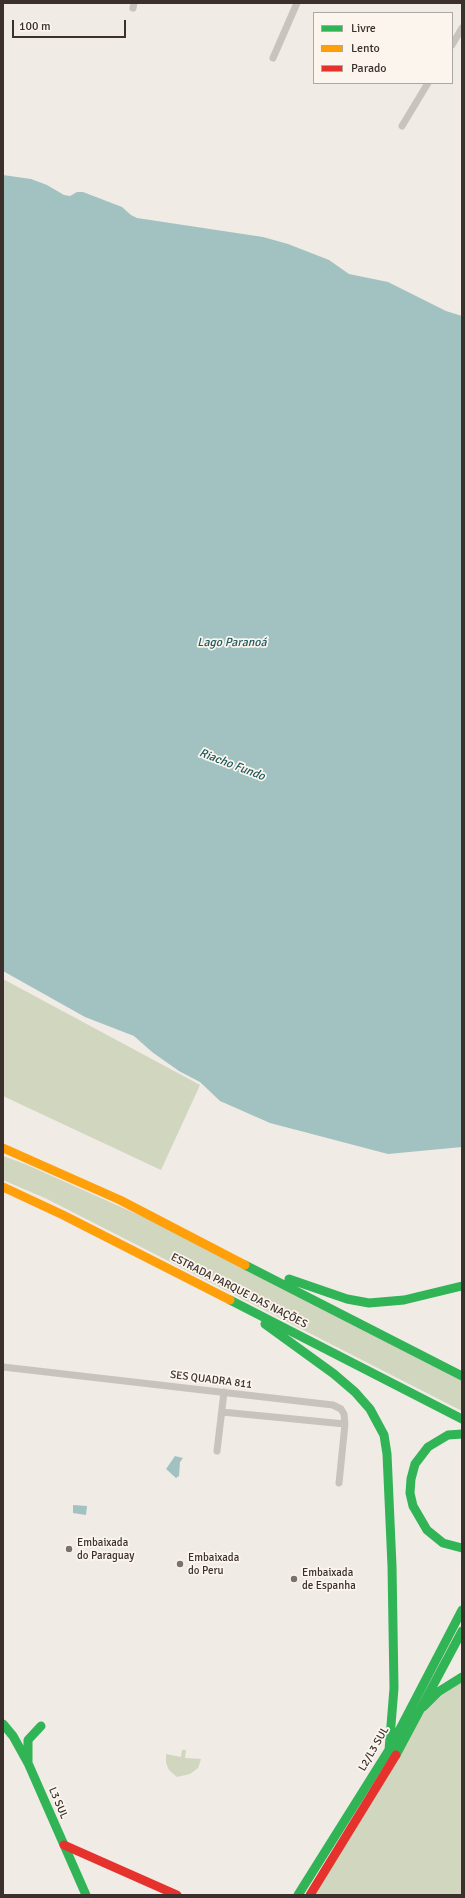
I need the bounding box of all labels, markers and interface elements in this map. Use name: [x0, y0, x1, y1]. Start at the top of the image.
scale bar: [14, 12, 128, 38]
legend: [313, 12, 453, 84]
text: 100 m: [19, 19, 51, 34]
text: Livre: [351, 21, 376, 36]
text: Lento: [351, 41, 380, 56]
text: Parado: [351, 61, 387, 76]
water label: Lago Paranoá: [197, 636, 267, 650]
water label: Riacho Fundo: [197, 746, 267, 784]
street label: ESTRADA PARQUE DAS NAÇÕES: [169, 1251, 309, 1331]
street label: SES QUADRA 811: [169, 1368, 253, 1392]
place label: Embaixada do Paraguay: [77, 1536, 134, 1562]
marker: Embaixada do Paraguay: [64, 1544, 74, 1554]
place label: Embaixada do Peru: [188, 1551, 239, 1577]
marker: Embaixada do Peru: [175, 1559, 185, 1569]
place label: Embaixada de Espanha: [302, 1566, 356, 1592]
marker: Embaixada de Espanha: [289, 1574, 299, 1584]
street label: L2/L3 SUL: [356, 1724, 392, 1774]
street label: L3 SUL: [45, 1785, 71, 1821]

